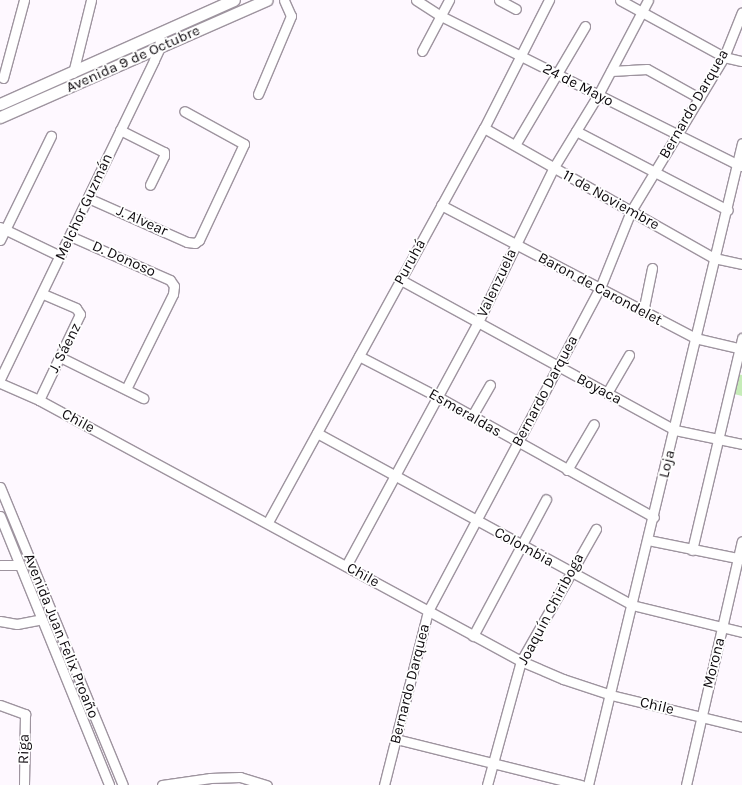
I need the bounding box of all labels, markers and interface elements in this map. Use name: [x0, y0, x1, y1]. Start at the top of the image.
street label: Avenida 9 de Octubre: [63, 21, 203, 97]
street label: Bernardo Darquea: [655, 46, 733, 162]
street label: 24 de Mayo: [540, 60, 616, 110]
street label: Melchor Guzmán: [51, 151, 117, 263]
street label: 11 de Noviembre: [559, 166, 663, 234]
street label: J. Alvear: [114, 202, 170, 240]
street label: Puruhá: [390, 236, 430, 288]
street label: D. Donoso: [89, 237, 159, 281]
street label: Valenzuela: [473, 246, 521, 320]
street label: Baron de Carondelet: [535, 249, 665, 329]
street label: J. Sáenz: [45, 320, 85, 376]
street label: Bernardo Darquea: [508, 332, 582, 450]
street label: Boyaca: [573, 370, 625, 408]
street label: Esmeraldas: [425, 385, 505, 441]
street label: Chile: [58, 405, 98, 437]
street label: Loja: [655, 448, 679, 480]
street label: Colombia: [491, 523, 557, 571]
street label: Joaquín Chiriboga: [514, 550, 588, 668]
street label: Avenida Juan Felix Proaño: [20, 551, 102, 721]
street label: Chile: [343, 559, 383, 591]
street label: Bernardo Darquea: [386, 622, 434, 746]
street label: Morona: [699, 636, 729, 690]
street label: Chile: [638, 693, 676, 719]
street label: Riga: [15, 734, 33, 764]

